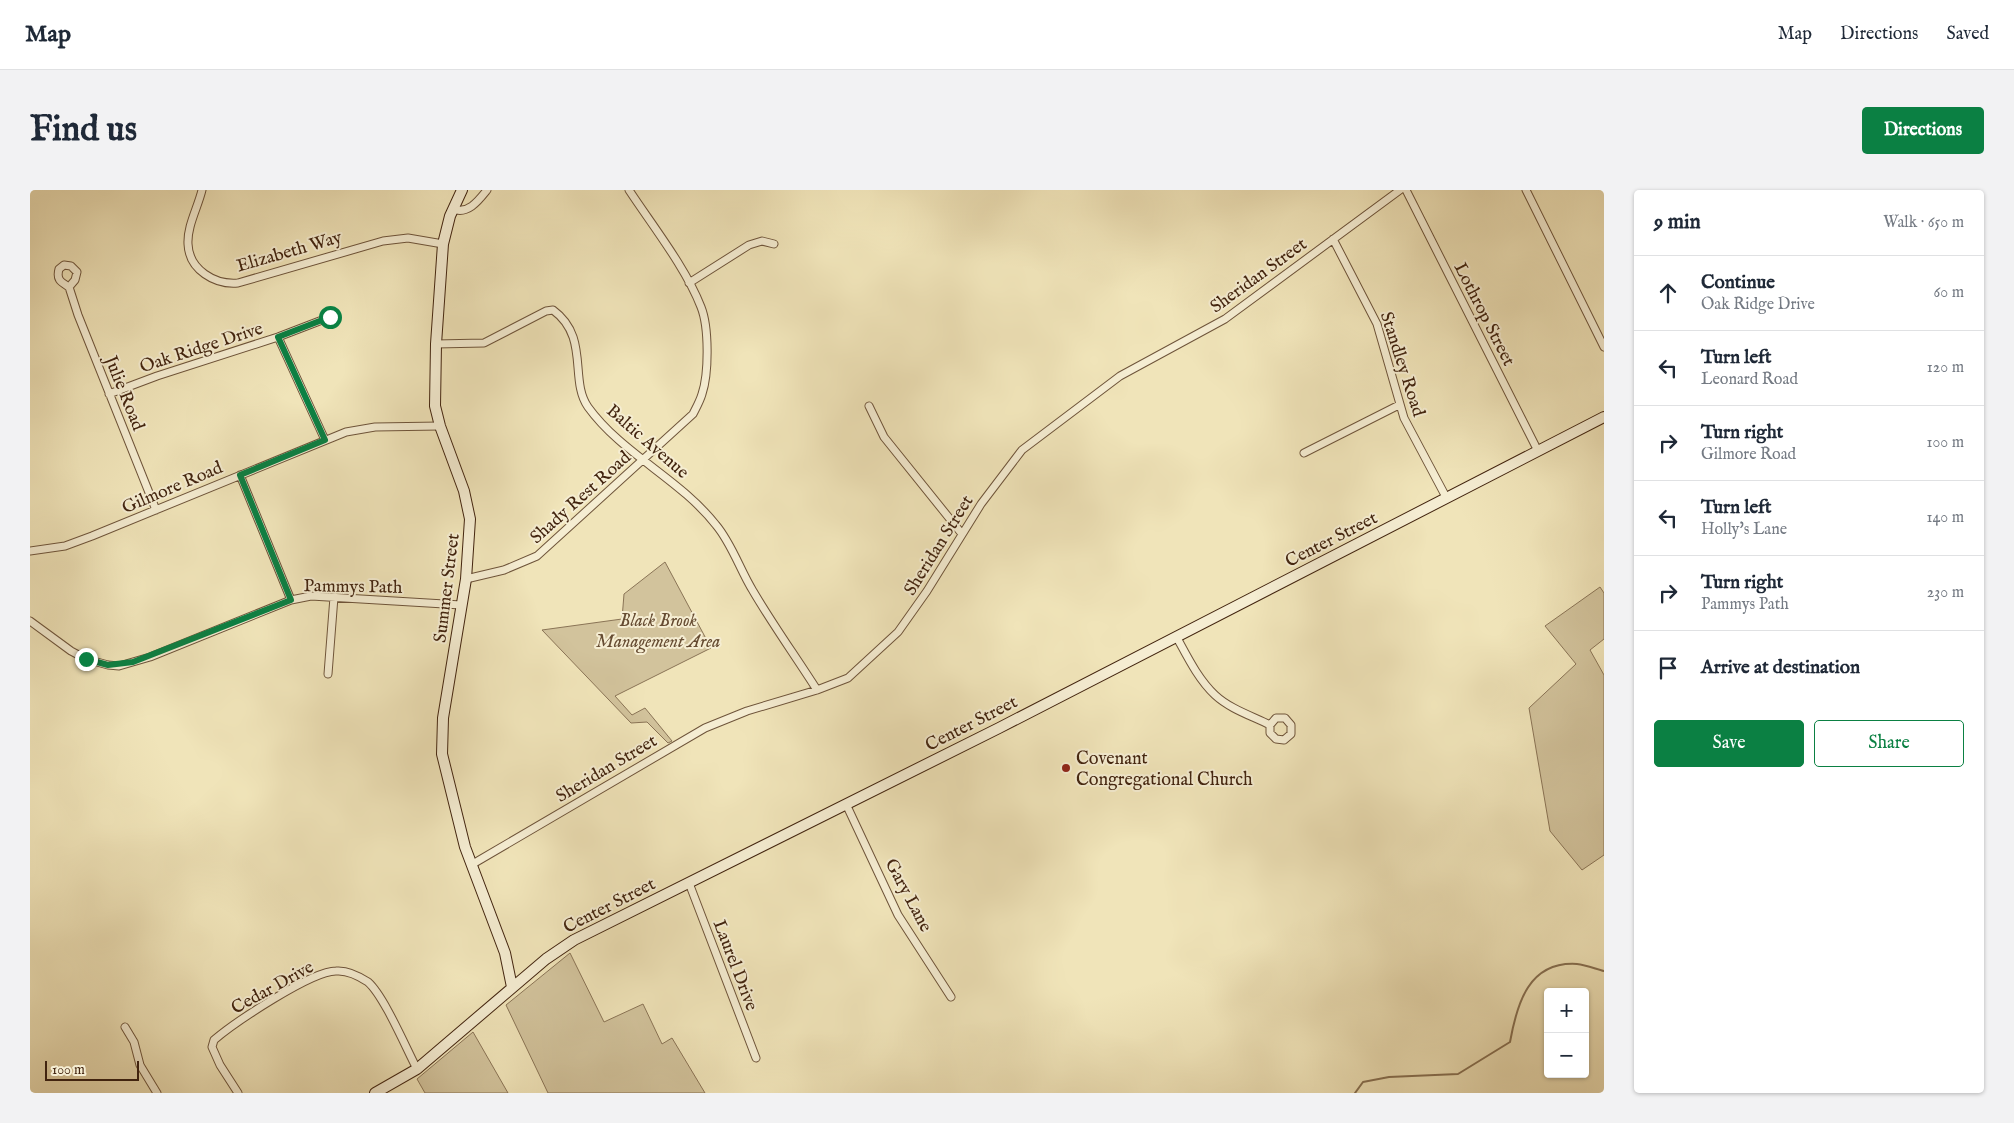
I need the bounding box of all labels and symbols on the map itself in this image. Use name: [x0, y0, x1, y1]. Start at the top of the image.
street label: Elizabeth Way: [234, 226, 345, 278]
street label: Sheridan Street: [1206, 233, 1312, 319]
street label: Lothrop Street: [1448, 259, 1520, 370]
route start: [319, 306, 342, 329]
street label: Standley Road: [1374, 309, 1429, 420]
street label: Oak Ridge Drive: [137, 318, 266, 379]
street label: Julie Road: [97, 351, 149, 435]
street label: Baltic Avenue: [601, 400, 693, 484]
street label: Shady Rest Road: [526, 447, 637, 549]
street label: Gilmore Road: [119, 457, 227, 520]
street label: Sheridan Street: [899, 491, 979, 600]
street label: Center Street: [1282, 507, 1382, 573]
street label: Summer Street: [429, 532, 466, 644]
street label: Pammys Path: [303, 575, 403, 600]
park label: Black Brook Management Area: [596, 610, 720, 654]
route end: [75, 648, 98, 671]
street label: Center Street: [922, 691, 1022, 757]
street label: Sheridan Street: [552, 730, 662, 808]
place label: Covenant Congregational Church: [1076, 748, 1253, 792]
marker: Covenant Congregational Church: [1060, 762, 1072, 774]
street label: Gary Lane: [879, 855, 937, 936]
street label: Center Street: [560, 873, 660, 939]
street label: Laurel Drive: [707, 917, 762, 1014]
street label: Cedar Drive: [227, 956, 318, 1020]
scale bar: [45, 1058, 139, 1081]

